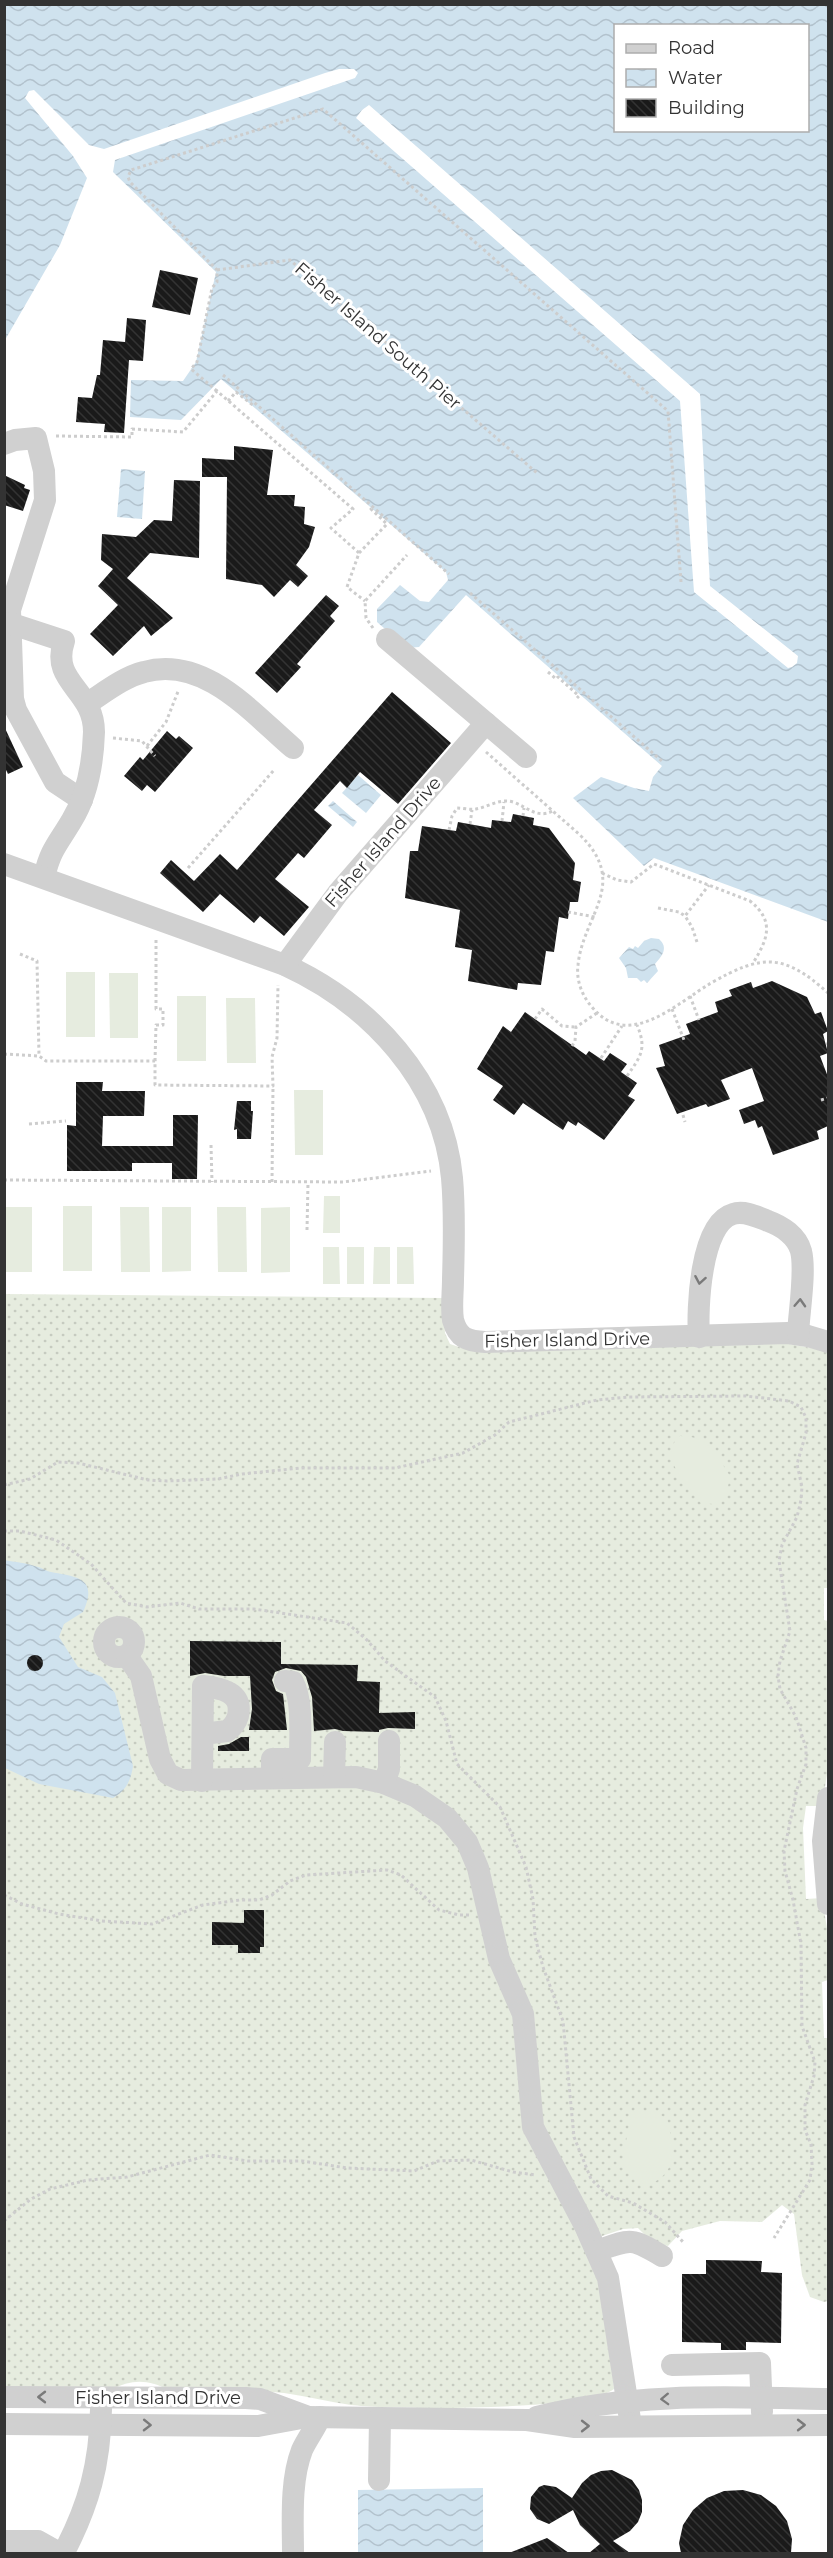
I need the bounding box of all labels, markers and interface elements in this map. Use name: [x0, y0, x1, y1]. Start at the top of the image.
legend: [614, 24, 809, 132]
text: Road: [668, 37, 715, 59]
text: Water: [668, 67, 723, 89]
text: Building: [668, 97, 745, 119]
street label: Fisher Island South Pier: [290, 258, 466, 414]
street label: Fisher Island Drive: [320, 772, 446, 912]
one-way arrow: [695, 1276, 707, 1285]
one-way arrow: [793, 1298, 806, 1307]
street label: Fisher Island Drive: [484, 1328, 650, 1352]
street label: Fisher Island Drive: [75, 2387, 241, 2409]
one-way arrow: [38, 2391, 47, 2403]
one-way arrow: [661, 2393, 670, 2406]
one-way arrow: [142, 2419, 151, 2431]
one-way arrow: [796, 2419, 805, 2431]
one-way arrow: [580, 2420, 589, 2433]

